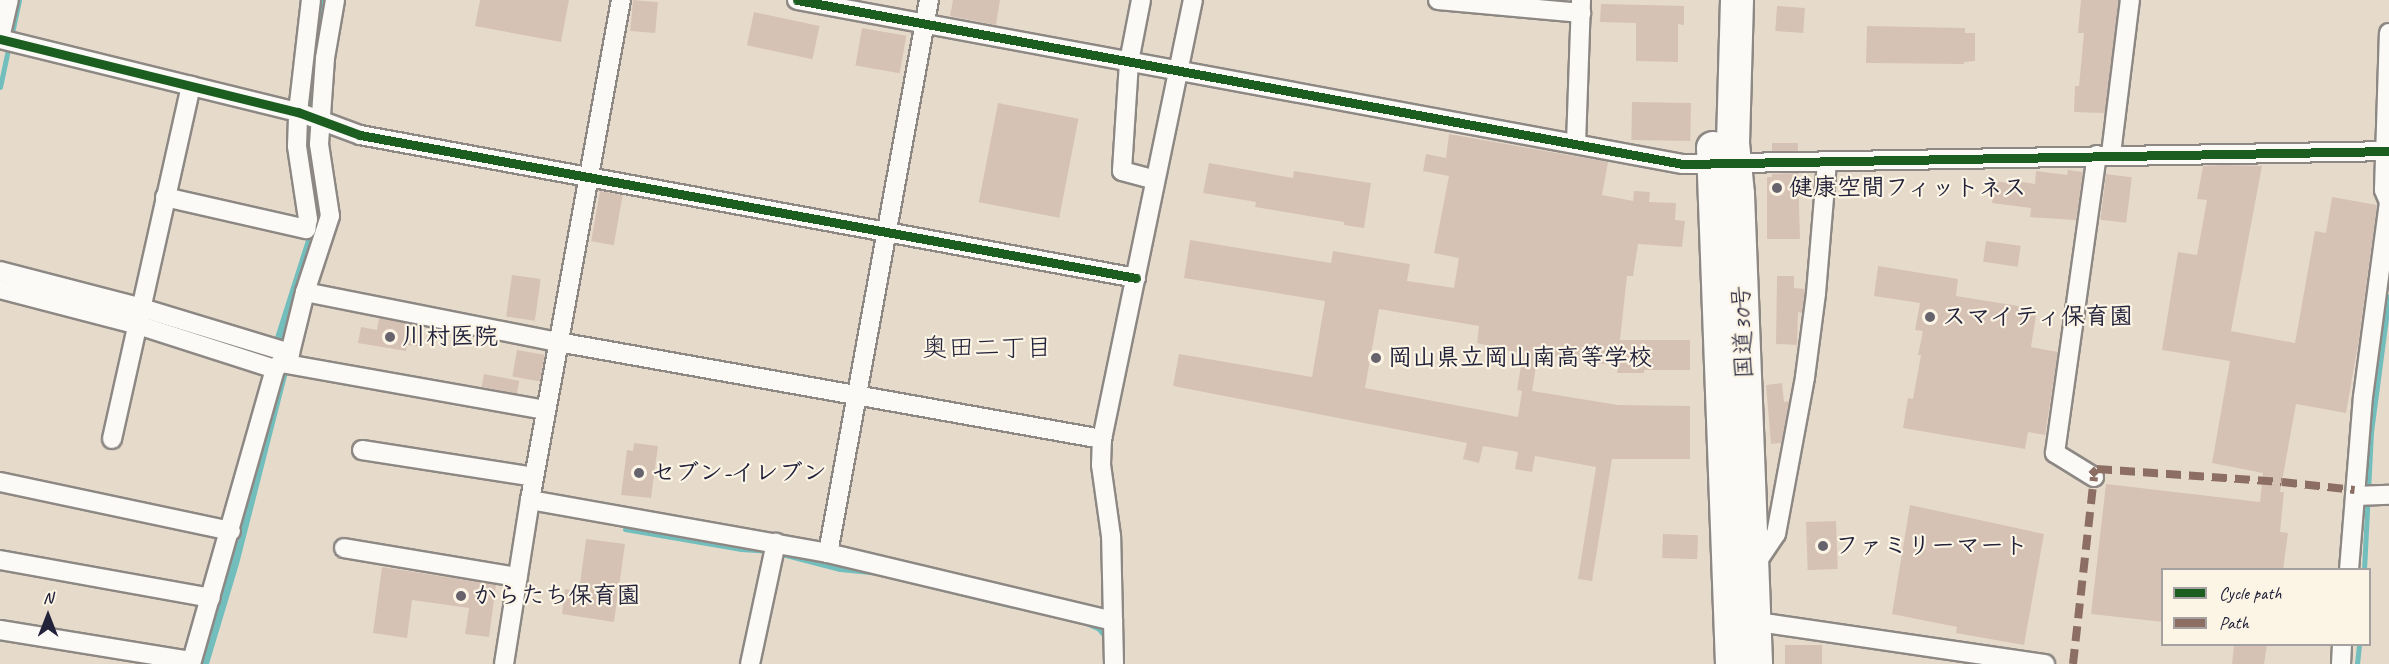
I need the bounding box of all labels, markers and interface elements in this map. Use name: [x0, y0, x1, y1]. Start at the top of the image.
place label: 健康空間フィットネス: [1789, 174, 2029, 202]
marker: 健康空間フィットネス: [1770, 181, 1784, 195]
street label: 国道30号: [1727, 285, 1759, 379]
place label: スマイティ保育園: [1942, 303, 2134, 331]
marker: スマイティ保育園: [1923, 310, 1937, 324]
place label: 川村医院: [402, 323, 498, 351]
marker: 川村医院: [383, 330, 397, 344]
district label: 奥田二丁目: [922, 332, 1052, 364]
place label: 岡山県立岡山南高等学校: [1388, 344, 1652, 372]
marker: 岡山県立岡山南高等学校: [1369, 351, 1383, 365]
place label: セブン-イレブン: [651, 459, 827, 487]
marker: セブン-イレブン: [632, 466, 646, 480]
place label: ファミリーマート: [1835, 532, 2027, 560]
marker: ファミリーマート: [1816, 539, 1830, 553]
legend: [2161, 568, 2371, 646]
place label: からたち保育園: [473, 582, 641, 610]
text: Cycle path: [2219, 582, 2281, 604]
north arrow: [18, 586, 78, 646]
text: N: [43, 588, 53, 608]
marker: からたち保育園: [454, 589, 468, 603]
text: Path: [2219, 612, 2249, 634]

